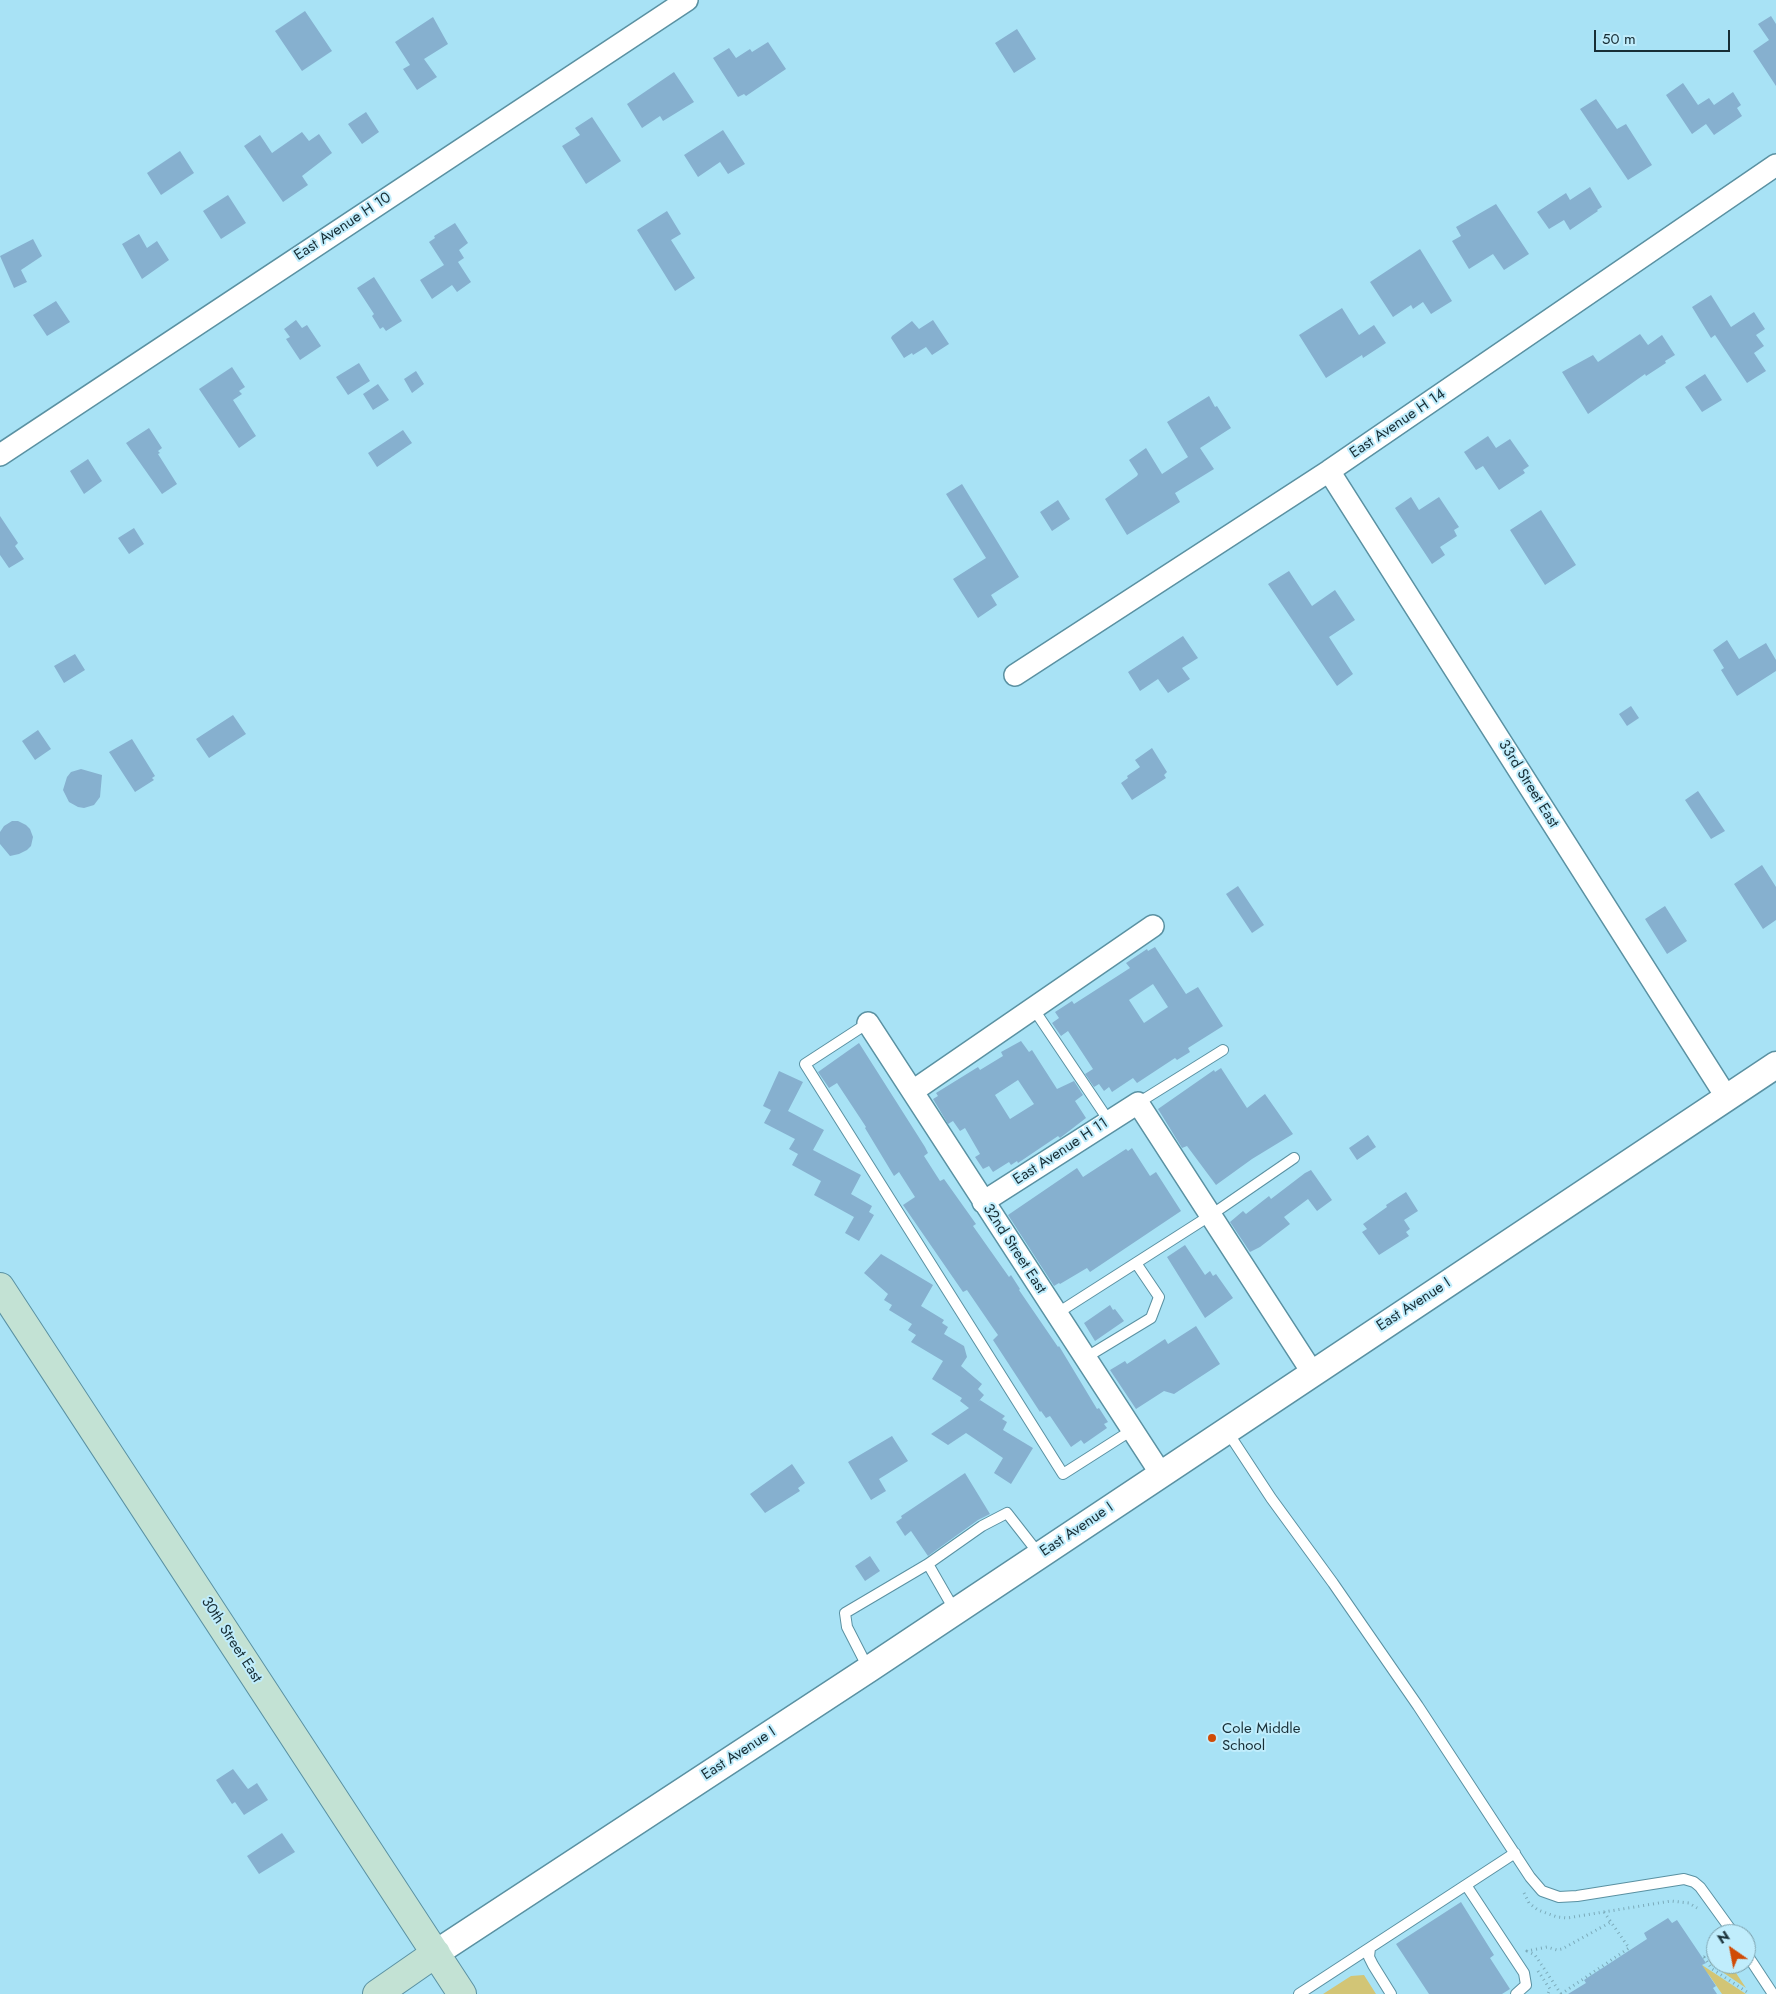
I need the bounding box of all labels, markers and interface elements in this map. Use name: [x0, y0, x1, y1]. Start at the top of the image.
scale bar: [1596, 20, 1732, 52]
text: 50 m: [1602, 28, 1636, 50]
street label: East Avenue H 10: [291, 189, 395, 265]
street label: East Avenue H 14: [1347, 385, 1449, 463]
street label: 33rd Street East: [1494, 737, 1562, 831]
street label: East Avenue H 11: [1010, 1115, 1112, 1189]
street label: 32nd Street East: [978, 1201, 1050, 1297]
street label: East Avenue I: [1374, 1274, 1454, 1336]
street label: East Avenue I: [1037, 1499, 1117, 1561]
street label: 30th Street East: [197, 1594, 265, 1686]
place label: Cole Middle School: [1222, 1720, 1300, 1755]
street label: East Avenue I: [699, 1723, 779, 1785]
marker: Cole Middle School: [1206, 1732, 1218, 1744]
north arrow: [1706, 1924, 1756, 1974]
text: N: [1713, 1926, 1733, 1949]

